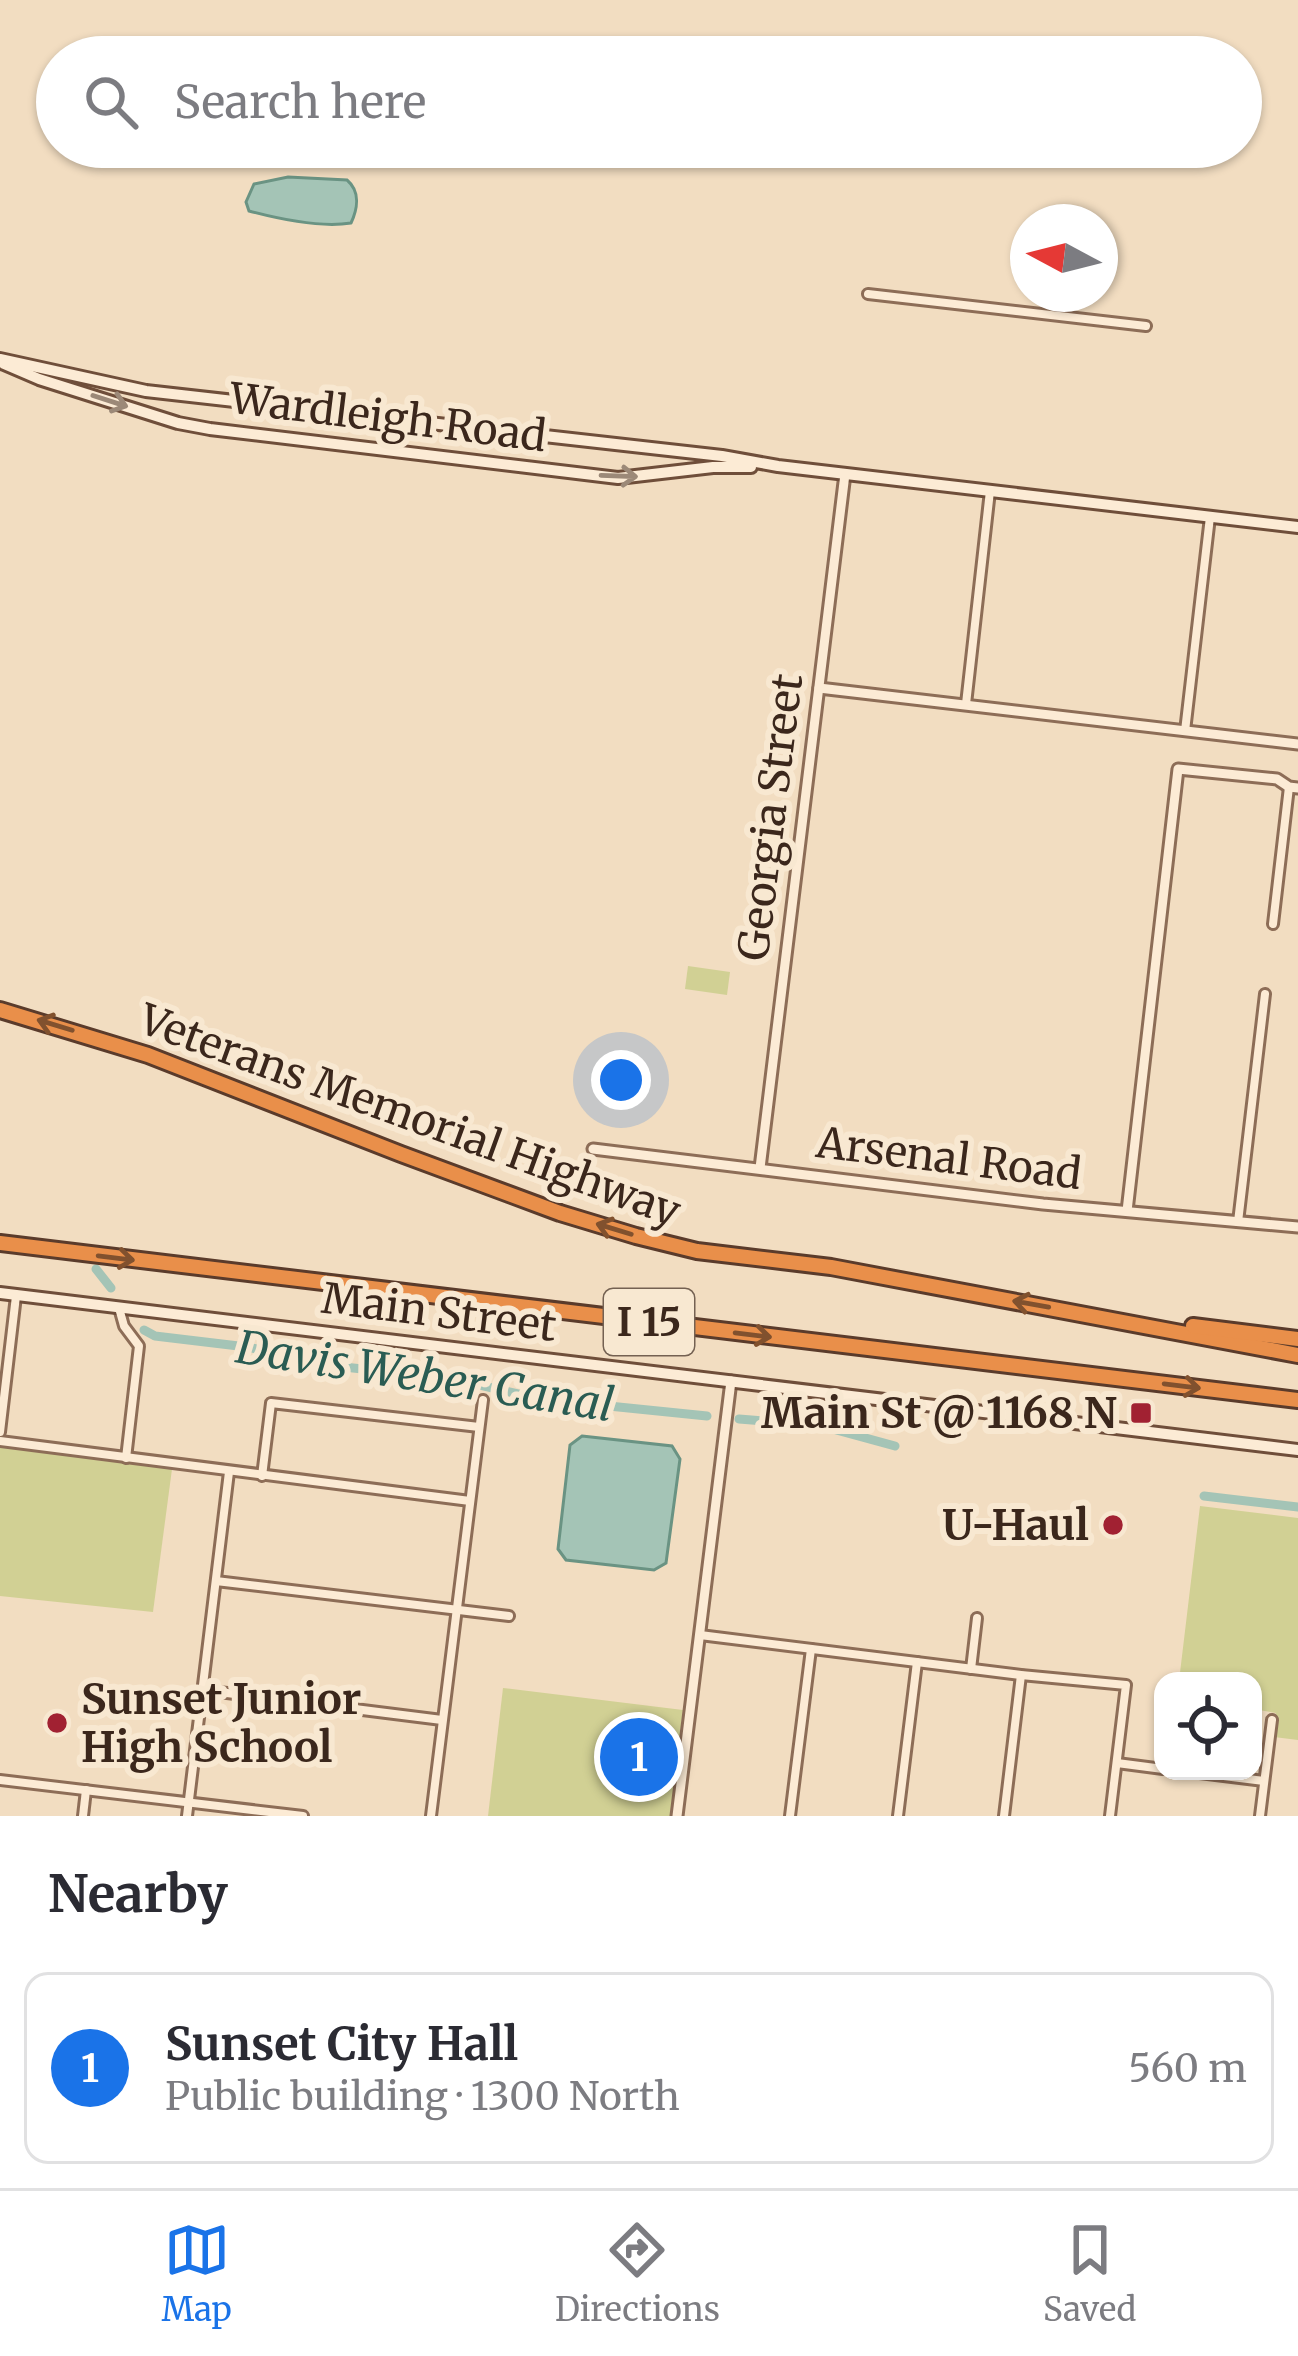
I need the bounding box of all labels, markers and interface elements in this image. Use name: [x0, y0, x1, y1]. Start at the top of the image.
search box: [36, 36, 1262, 168]
icon: search: [78, 69, 144, 135]
text: Search here: [174, 74, 426, 130]
north arrow: [1010, 204, 1118, 312]
street label: Wardleigh Road: [226, 372, 549, 463]
one-way arrow: [90, 392, 128, 414]
one-way arrow: [599, 465, 638, 488]
street label: Georgia Street: [727, 671, 814, 963]
street label: Veterans Memorial Highway: [131, 992, 688, 1238]
one-way arrow: [37, 1013, 75, 1035]
your location: [591, 1050, 651, 1110]
street label: Arsenal Road: [813, 1116, 1084, 1200]
one-way arrow: [596, 1217, 634, 1239]
one-way arrow: [96, 1247, 135, 1269]
street label: Main Street: [319, 1272, 559, 1352]
road number: I 15: [604, 1289, 694, 1355]
one-way arrow: [1013, 1292, 1052, 1315]
water label: Davis Weber Canal: [231, 1318, 618, 1433]
one-way arrow: [733, 1324, 772, 1346]
one-way arrow: [1162, 1376, 1201, 1398]
place label: Main St @ 1168 N: [761, 1387, 1117, 1439]
marker: Main St @ 1168 N: [1128, 1400, 1154, 1426]
place label: U-Haul: [942, 1499, 1089, 1551]
marker: U-Haul: [1100, 1512, 1126, 1538]
map controls: [1154, 1672, 1262, 1780]
button: locate: [1154, 1672, 1262, 1780]
place label: Sunset Junior High School: [81, 1673, 361, 1773]
marker: Sunset Junior High School: [44, 1710, 70, 1736]
pin: 1: [600, 1712, 678, 1802]
text: Nearby: [48, 1862, 228, 1926]
text: Sunset City Hall: [165, 2016, 518, 2072]
text: 1: [81, 2044, 99, 2093]
text: 560 m: [1128, 2044, 1247, 2093]
text: Public building · 1300 North: [165, 2072, 680, 2121]
tab: Map: [162, 2217, 232, 2330]
tab: Directions: [555, 2217, 720, 2330]
tab: Saved: [1043, 2217, 1136, 2330]

